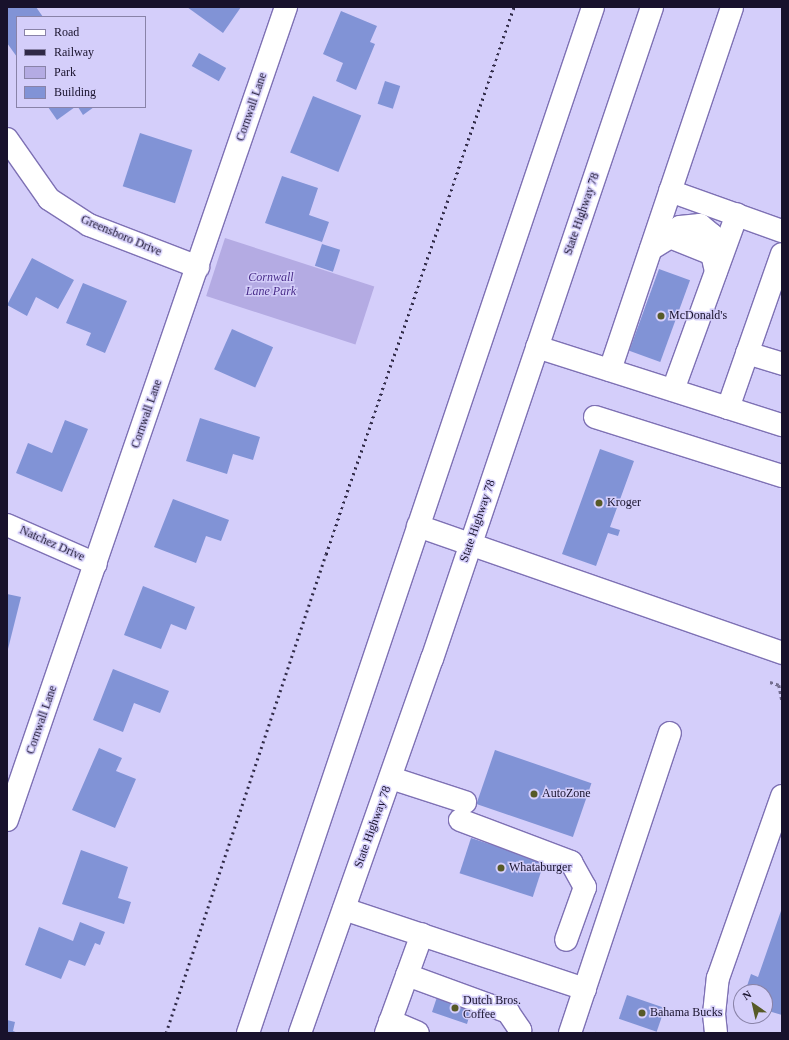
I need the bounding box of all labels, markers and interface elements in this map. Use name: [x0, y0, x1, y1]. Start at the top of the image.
legend: [16, 16, 146, 108]
text: Road: [54, 25, 79, 39]
text: Railway: [54, 45, 94, 59]
text: Park: [54, 65, 76, 79]
street label: Cornwall Lane: [234, 71, 270, 143]
text: Building: [54, 85, 96, 99]
street label: State Highway 78: [561, 171, 603, 257]
street label: Greensboro Drive: [78, 213, 164, 259]
park label: Cornwall Lane Park: [246, 271, 296, 299]
place label: McDonald's: [669, 309, 727, 323]
marker: McDonald's: [656, 311, 666, 321]
street label: Cornwall Lane: [129, 378, 165, 450]
street label: State Highway 78: [457, 478, 499, 564]
place label: Kroger: [607, 496, 641, 510]
marker: Kroger: [594, 498, 604, 508]
street label: Natchez Drive: [17, 523, 87, 565]
street label: Cornwall Lane: [24, 684, 60, 756]
street label: State Highway 78: [352, 784, 394, 870]
place label: AutoZone: [542, 787, 591, 801]
marker: AutoZone: [529, 789, 539, 799]
place label: Whataburger: [509, 861, 571, 875]
marker: Whataburger: [496, 863, 506, 873]
north arrow: [733, 984, 773, 1024]
text: N: [740, 988, 753, 1002]
place label: Dutch Bros. Coffee: [463, 994, 521, 1022]
marker: Dutch Bros. Coffee: [450, 1003, 460, 1013]
place label: Bahama Bucks: [650, 1006, 722, 1020]
marker: Bahama Bucks: [637, 1008, 647, 1018]

